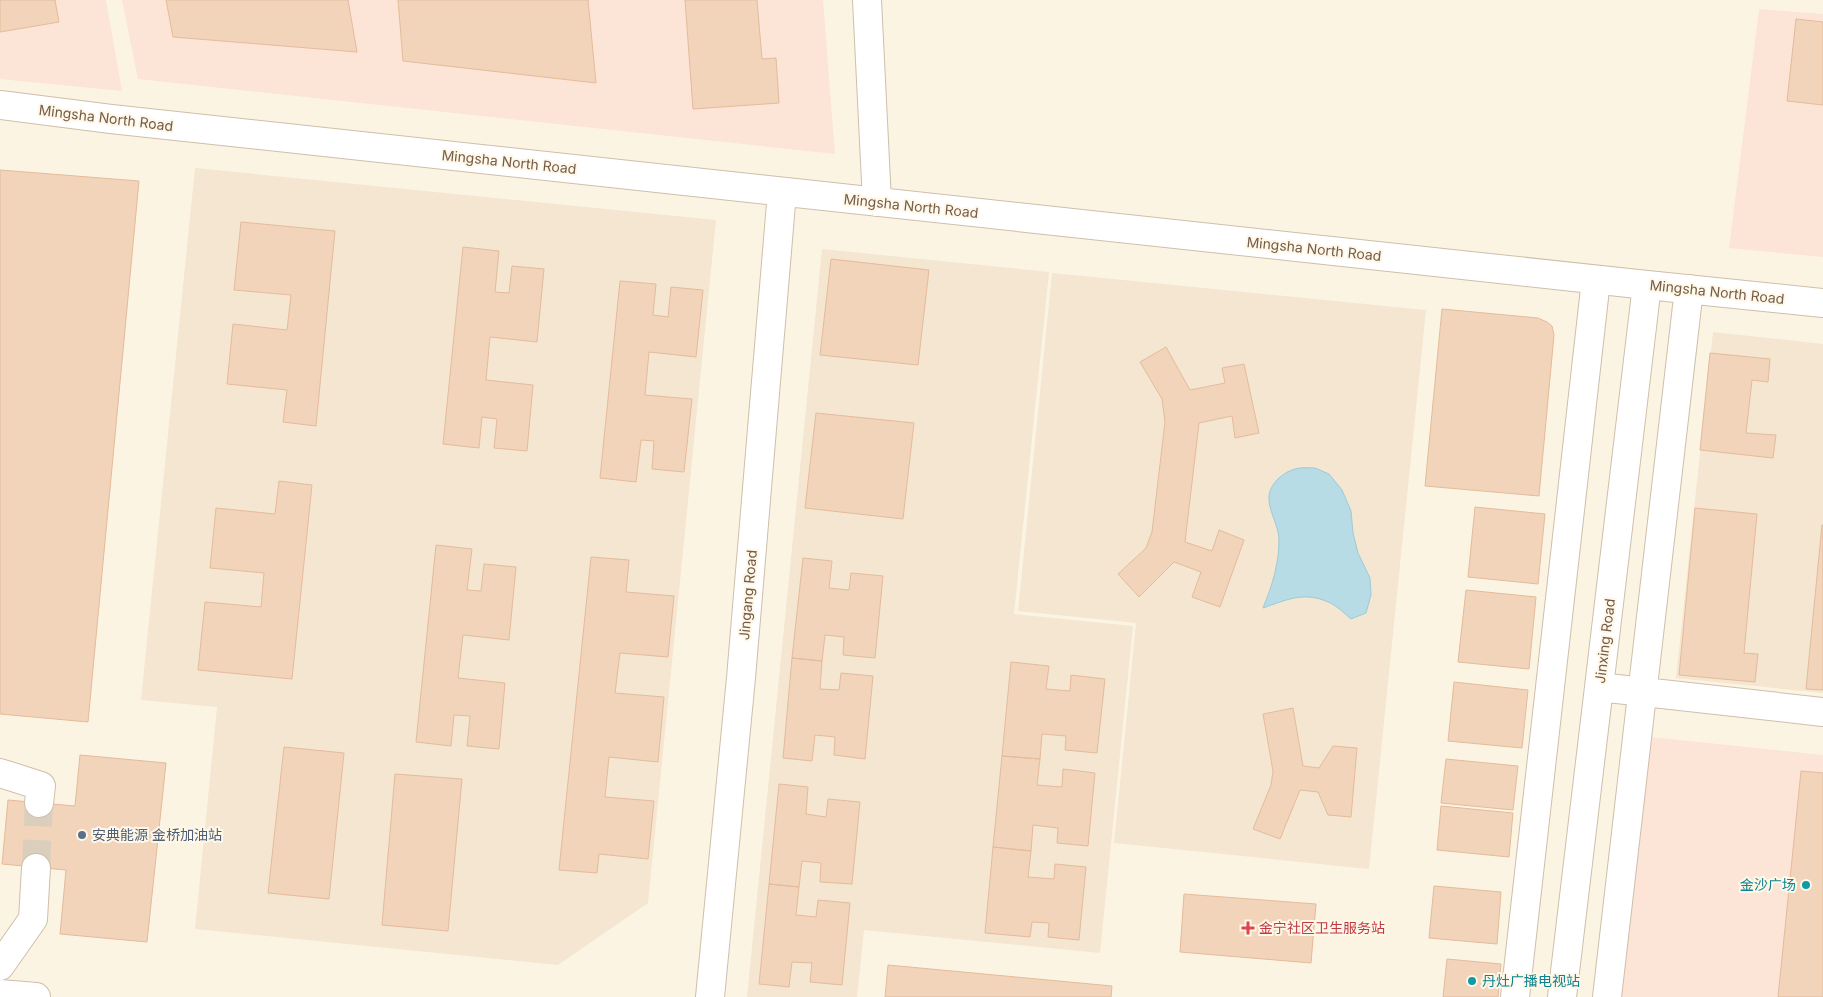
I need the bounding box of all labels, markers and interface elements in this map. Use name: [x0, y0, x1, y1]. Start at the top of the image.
street label: Mingsha North Road: [38, 101, 174, 134]
street label: Mingsha North Road: [441, 146, 577, 177]
street label: Mingsha North Road: [843, 190, 979, 221]
street label: Mingsha North Road: [1246, 233, 1382, 264]
street label: Mingsha North Road: [1649, 276, 1785, 307]
street label: Jingang Road: [735, 549, 760, 641]
street label: Jinxing Road: [1591, 598, 1618, 684]
place label: 安典能源 金桥加油站: [92, 826, 222, 843]
marker: 安典能源 金桥加油站: [76, 829, 88, 841]
place label: 金沙广场: [1740, 876, 1796, 893]
marker: 金沙广场: [1800, 879, 1812, 891]
place label: 金宁社区卫生服务站: [1259, 919, 1385, 936]
marker: 金宁社区卫生服务站: [1241, 921, 1255, 935]
place label: 丹灶广播电视站: [1482, 972, 1580, 989]
marker: 丹灶广播电视站: [1466, 975, 1478, 987]

